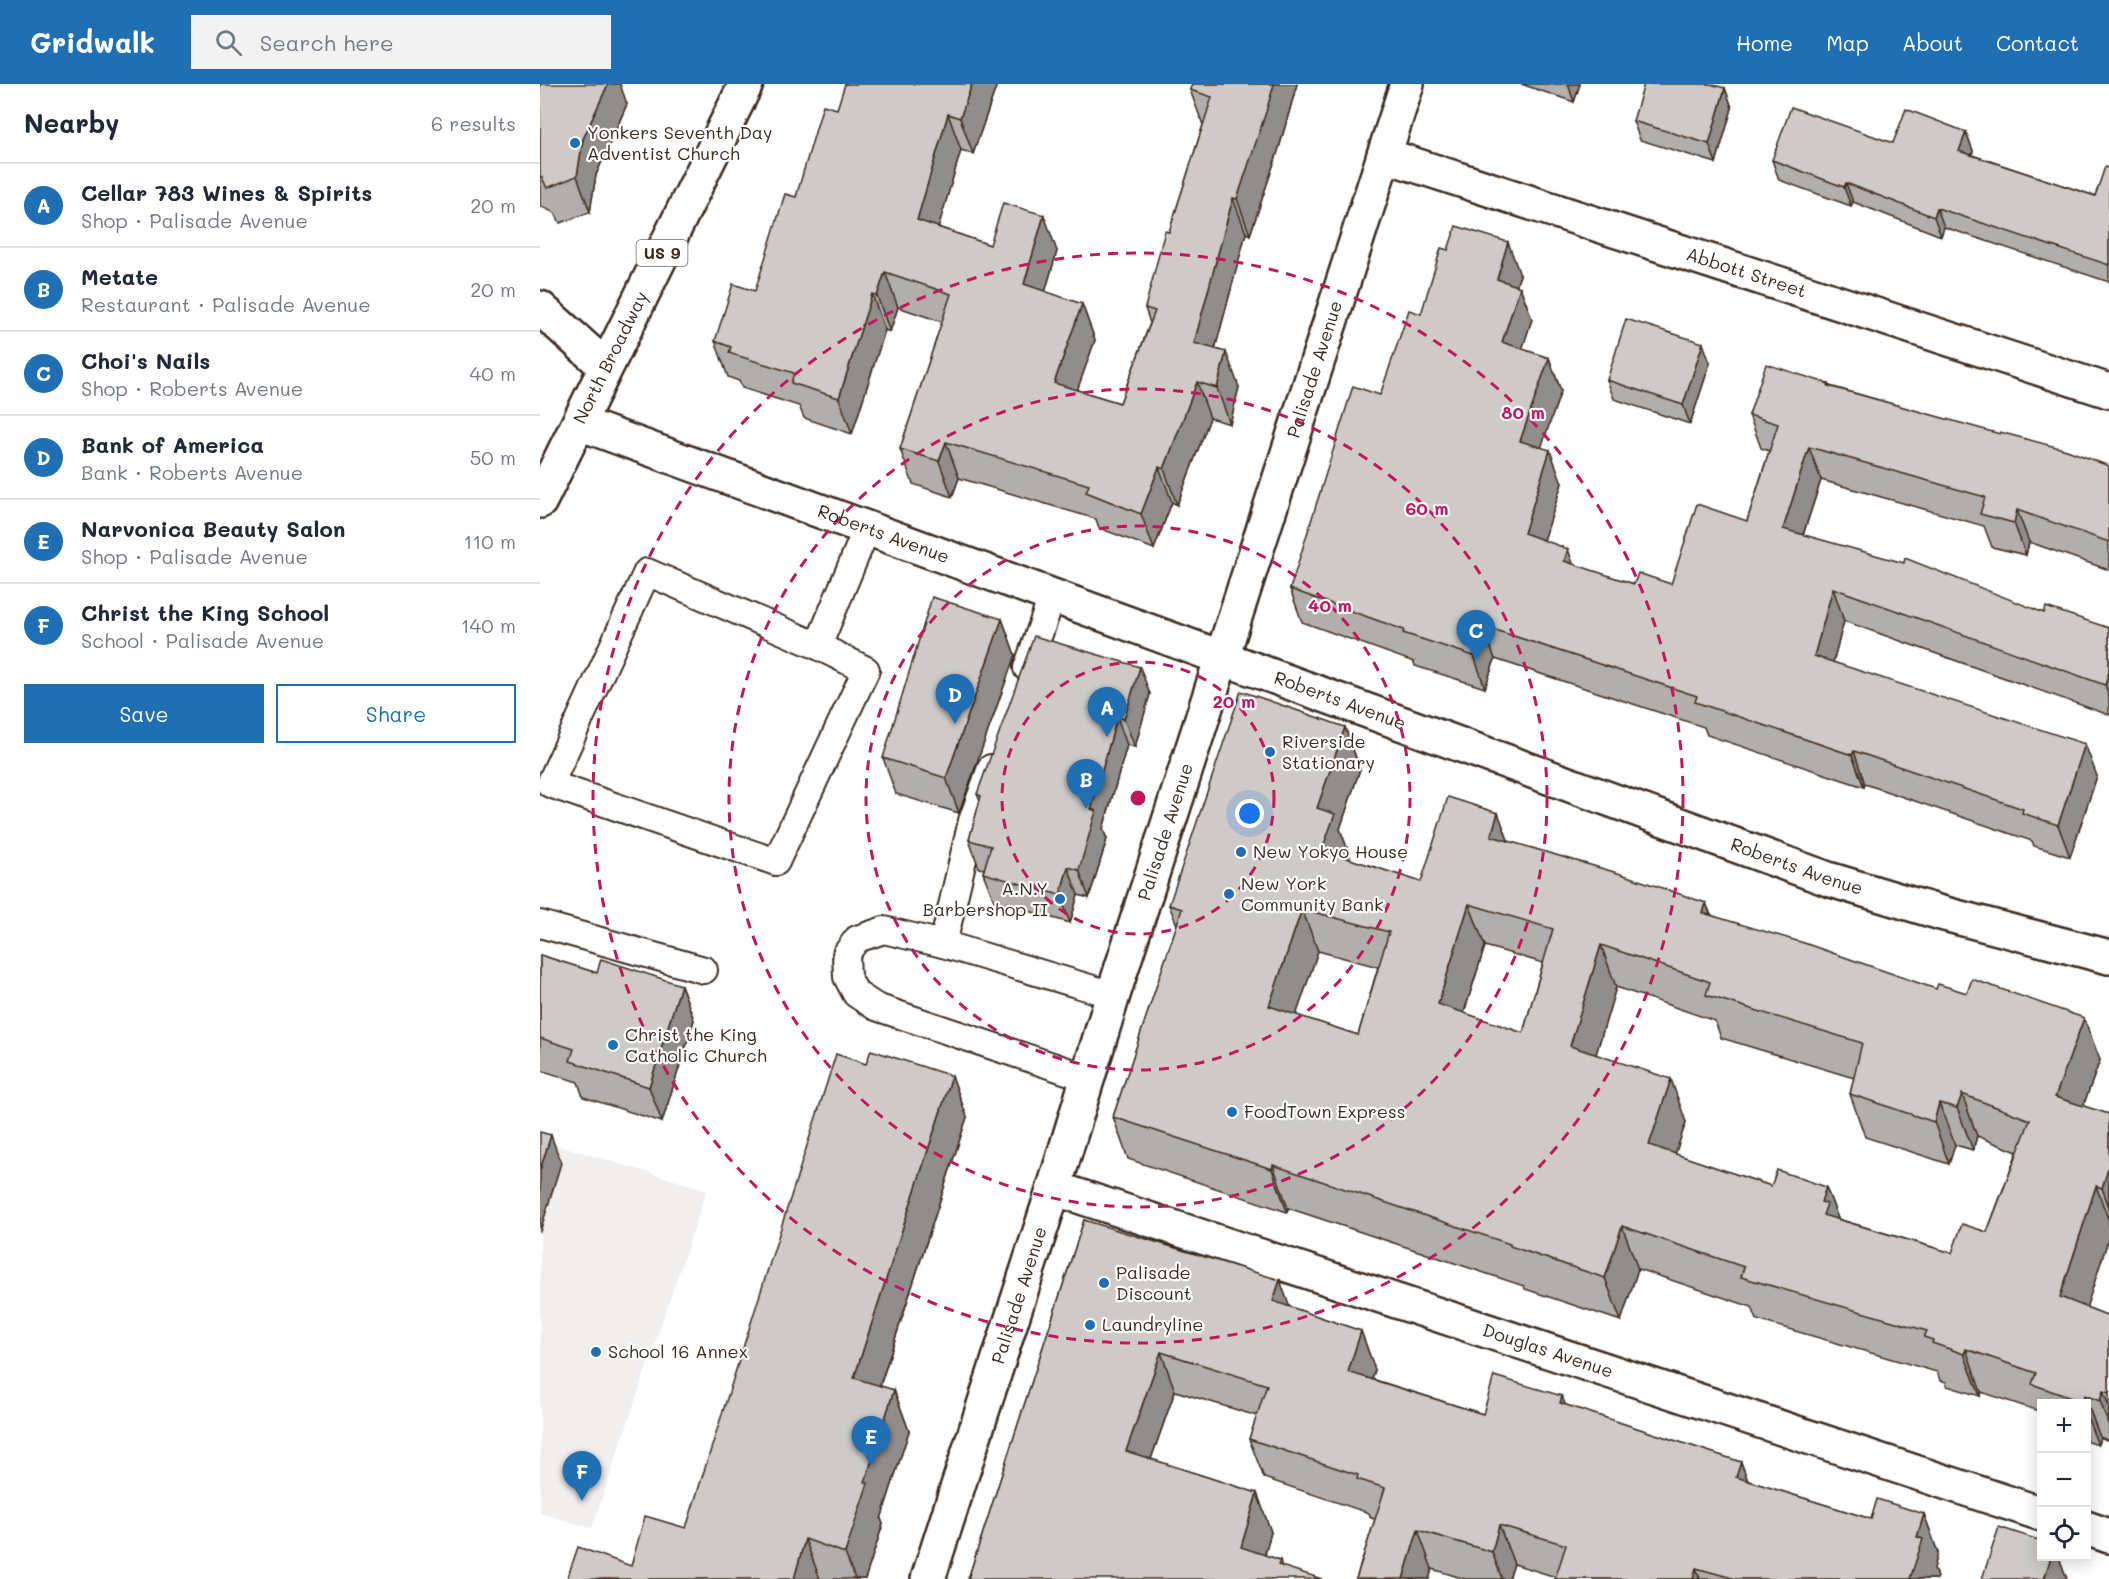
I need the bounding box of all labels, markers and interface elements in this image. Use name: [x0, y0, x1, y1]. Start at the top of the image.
search box: [191, 15, 611, 69]
text: Gridwalk: [30, 24, 155, 60]
icon: search: [212, 26, 245, 59]
text: Search here: [260, 28, 394, 57]
text: Home: [1736, 29, 1793, 56]
text: Map: [1826, 29, 1869, 56]
text: About: [1902, 29, 1963, 56]
text: Contact: [1996, 29, 2079, 56]
text: Nearby: [24, 106, 119, 140]
text: 6 results: [431, 110, 516, 136]
place label: Yonkers Seventh Day Adventist Church: [587, 120, 772, 165]
marker: Yonkers Seventh Day Adventist Church: [568, 136, 582, 150]
text: Cellar 783 Wines & Spirits: [81, 178, 372, 207]
text: A: [37, 192, 50, 218]
text: 20 m: [470, 192, 516, 218]
text: Shop · Palisade Avenue: [81, 207, 308, 233]
road number: US 9: [636, 240, 688, 266]
street label: Abbott Street: [1683, 241, 1810, 303]
text: Metate: [81, 262, 158, 291]
text: B: [37, 276, 50, 302]
text: 20 m: [470, 276, 516, 302]
street label: North Broadway: [567, 287, 653, 427]
text: Restaurant · Palisade Avenue: [81, 291, 371, 317]
street label: Palisade Avenue: [1281, 297, 1347, 441]
text: Choi's Nails: [81, 346, 210, 375]
text: C: [36, 360, 51, 386]
text: 40 m: [470, 360, 516, 386]
text: Shop · Roberts Avenue: [81, 375, 303, 401]
text: 80 m: [1501, 400, 1545, 424]
text: Bank of America: [81, 430, 264, 459]
text: D: [36, 444, 51, 470]
text: 50 m: [470, 444, 516, 470]
text: Bank · Roberts Avenue: [81, 459, 303, 485]
text: 60 m: [1405, 496, 1449, 520]
street label: Roberts Avenue: [814, 498, 953, 568]
text: Narvonica Beauty Salon: [81, 514, 345, 543]
text: E: [37, 528, 50, 554]
text: 110 m: [463, 528, 516, 554]
text: Shop · Palisade Avenue: [81, 543, 308, 569]
text: 40 m: [1308, 593, 1352, 617]
text: Christ the King School: [81, 598, 329, 627]
pin: C: [1456, 610, 1496, 660]
text: F: [37, 612, 50, 638]
text: 140 m: [461, 612, 516, 638]
text: School · Palisade Avenue: [81, 627, 324, 653]
street label: Roberts Avenue: [1271, 665, 1409, 735]
pin: D: [936, 674, 974, 724]
button: Save: [24, 684, 264, 743]
button: Share: [276, 684, 516, 743]
pin: A: [1088, 688, 1126, 737]
text: 20 m: [1213, 689, 1255, 713]
place label: Riverside Stationary: [1282, 729, 1375, 774]
marker: Riverside Stationary: [1263, 745, 1277, 759]
pin: B: [1066, 760, 1106, 809]
street label: Palisade Avenue: [1131, 760, 1198, 903]
centre of rings: [1128, 788, 1148, 808]
your location: [1235, 799, 1264, 828]
street label: Roberts Avenue: [1727, 831, 1866, 900]
place label: New Yokyo House: [1253, 839, 1408, 863]
marker: New Yokyo House: [1234, 845, 1248, 859]
place label: New York Community Bank: [1241, 871, 1384, 916]
place label: A.N.Y Barbershop II: [923, 876, 1048, 921]
marker: New York Community Bank: [1222, 887, 1236, 901]
marker: A.N.Y Barbershop II: [1053, 892, 1067, 906]
place label: Christ the King Catholic Church: [625, 1022, 767, 1067]
marker: Christ the King Catholic Church: [606, 1038, 620, 1052]
place label: FoodTown Express: [1244, 1099, 1405, 1123]
marker: FoodTown Express: [1225, 1105, 1239, 1119]
street label: Palisade Avenue: [985, 1223, 1052, 1367]
place label: Palisade Discount: [1116, 1260, 1192, 1305]
marker: Palisade Discount: [1097, 1276, 1111, 1290]
place label: Laundryline: [1102, 1312, 1203, 1336]
street label: Douglas Avenue: [1480, 1317, 1616, 1383]
marker: Laundryline: [1083, 1318, 1097, 1332]
place label: School 16 Annex: [608, 1339, 748, 1363]
marker: School 16 Annex: [589, 1345, 603, 1359]
map controls: [2037, 1399, 2091, 1561]
button: +: [2037, 1399, 2091, 1453]
pin: E: [852, 1416, 890, 1466]
pin: F: [562, 1452, 602, 1501]
button: −: [2037, 1453, 2091, 1507]
button: locate: [2037, 1507, 2091, 1561]

